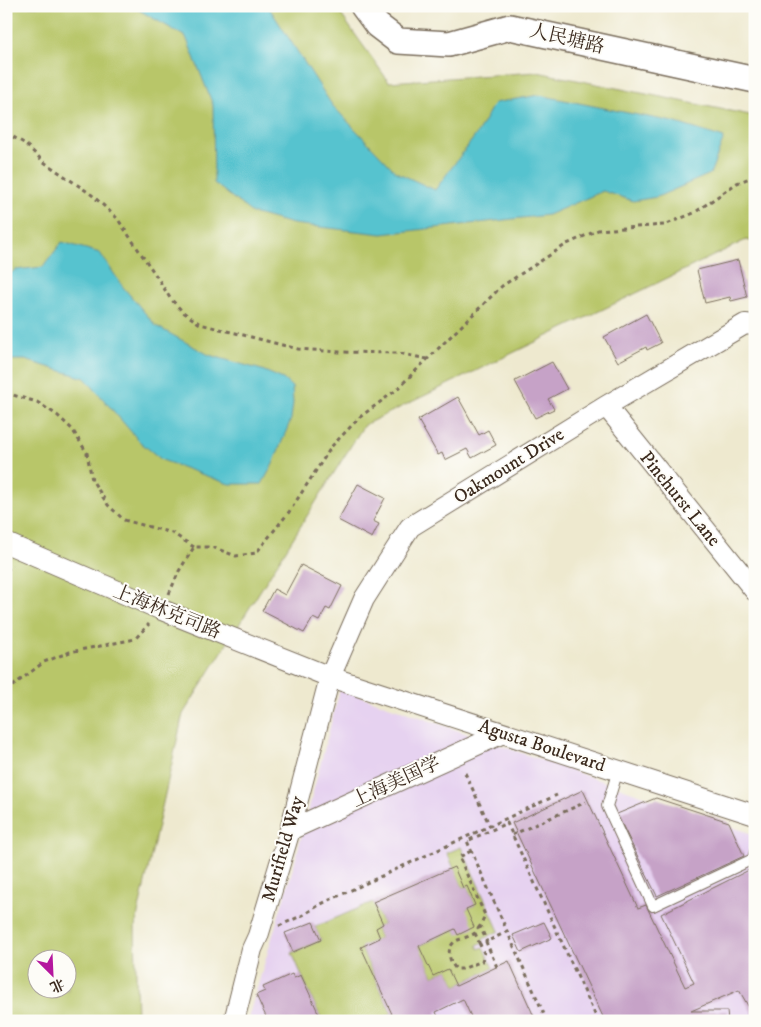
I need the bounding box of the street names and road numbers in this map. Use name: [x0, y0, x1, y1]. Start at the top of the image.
street label: 人民塘路: [527, 19, 607, 59]
street label: Oakmount Drive: [450, 423, 569, 509]
street label: Pinehurst Lane: [635, 447, 725, 551]
street label: 上海林克司路: [110, 580, 224, 644]
street label: Agusta Boulevard: [476, 715, 609, 777]
street label: 上海美国学: [348, 751, 444, 813]
street label: Murifield Way: [257, 792, 309, 905]

